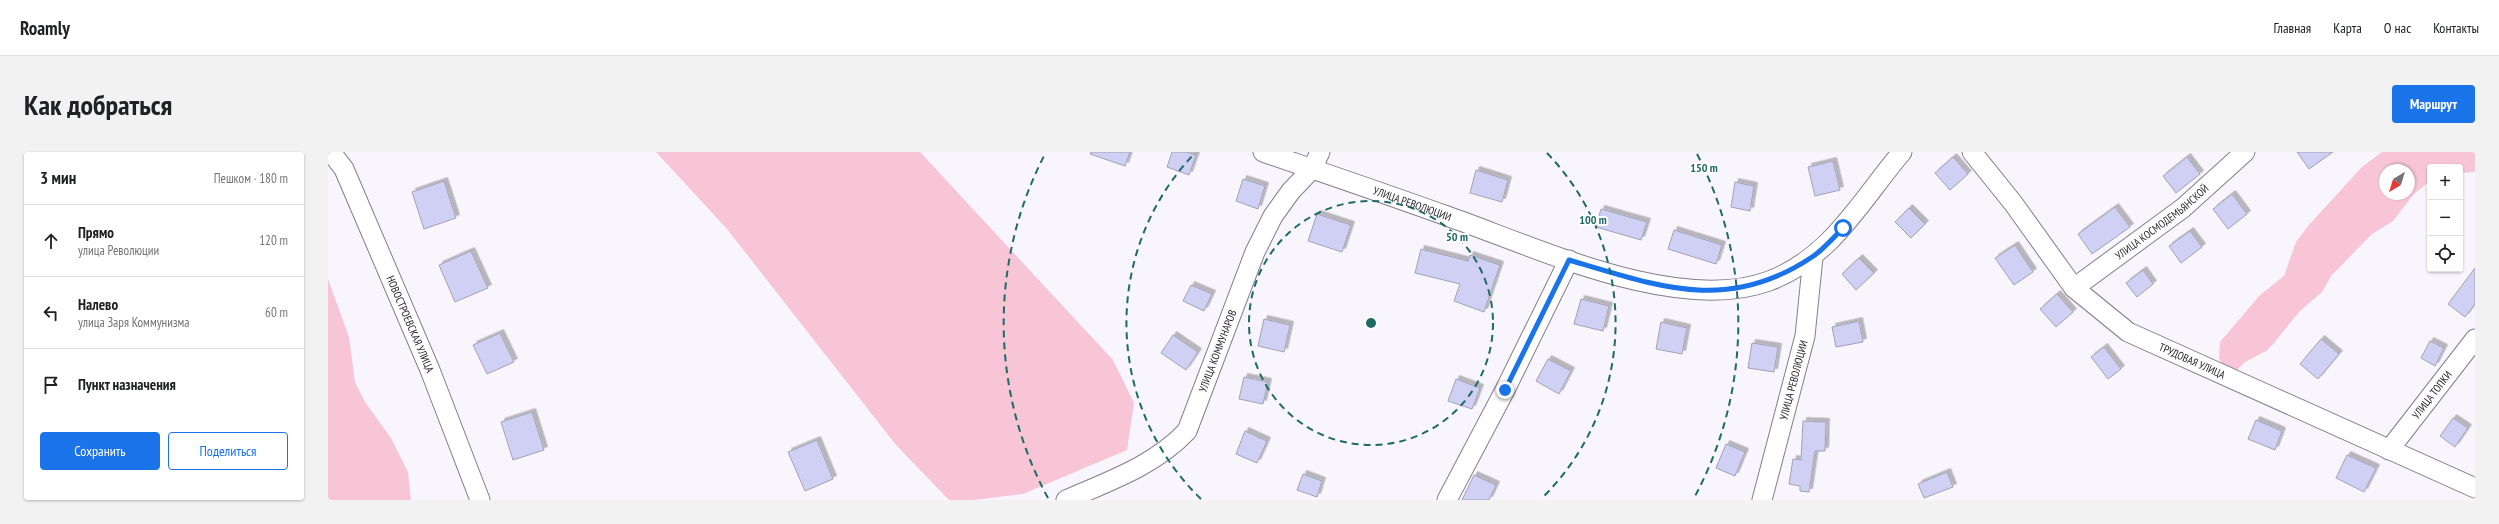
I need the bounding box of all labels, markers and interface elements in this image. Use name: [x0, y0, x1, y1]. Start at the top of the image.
text: Roamly: [20, 16, 70, 40]
text: Главная: [2273, 19, 2311, 37]
text: Карта: [2333, 19, 2362, 37]
text: О нас: [2384, 19, 2411, 37]
text: Контакты: [2433, 19, 2479, 37]
button: Маршрут: [2392, 85, 2475, 123]
text: Как добраться: [24, 86, 172, 123]
text: 150 m: [1690, 160, 1718, 175]
north arrow: [2379, 164, 2415, 200]
map controls: [2427, 164, 2463, 272]
button: +: [2427, 164, 2463, 200]
text: 3 мин: [40, 167, 76, 189]
text: Пешком · 180 m: [214, 170, 288, 187]
street label: УЛИЦА КОСМОДЕМЬЯНСКОЙ: [2112, 181, 2212, 262]
street label: УЛИЦА РЕВОЛЮЦИИ: [1371, 183, 1453, 224]
button: −: [2427, 200, 2463, 236]
text: 100 m: [1579, 212, 1607, 227]
route start: [1834, 219, 1852, 237]
text: Прямо: [78, 223, 114, 242]
text: 50 m: [1446, 229, 1468, 244]
icon: ahead: [40, 230, 62, 252]
text: 120 m: [259, 232, 288, 249]
button: locate: [2427, 236, 2463, 272]
text: улица Революции: [78, 242, 159, 259]
street label: НОВОСТРОЕВСКАЯ УЛИЦА: [383, 273, 438, 375]
text: Налево: [78, 295, 118, 314]
icon: left: [40, 302, 62, 324]
text: 60 m: [265, 304, 288, 321]
street label: УЛИЦА КОММУНАРОВ: [1195, 308, 1239, 394]
text: улица Заря Коммунизма: [78, 314, 189, 331]
centre of rings: [1364, 316, 1378, 330]
street label: УЛИЦА РЕВОЛЮЦИИ: [1776, 339, 1811, 422]
street label: ТРУДОВАЯ УЛИЦА: [2157, 340, 2228, 382]
street label: УЛИЦА ТОПКИ: [2409, 368, 2455, 422]
icon: arrive: [40, 374, 62, 396]
text: Пункт назначения: [78, 375, 176, 394]
route end: [1496, 381, 1514, 399]
button: Сохранить: [40, 432, 160, 470]
button: Поделиться: [168, 432, 288, 470]

